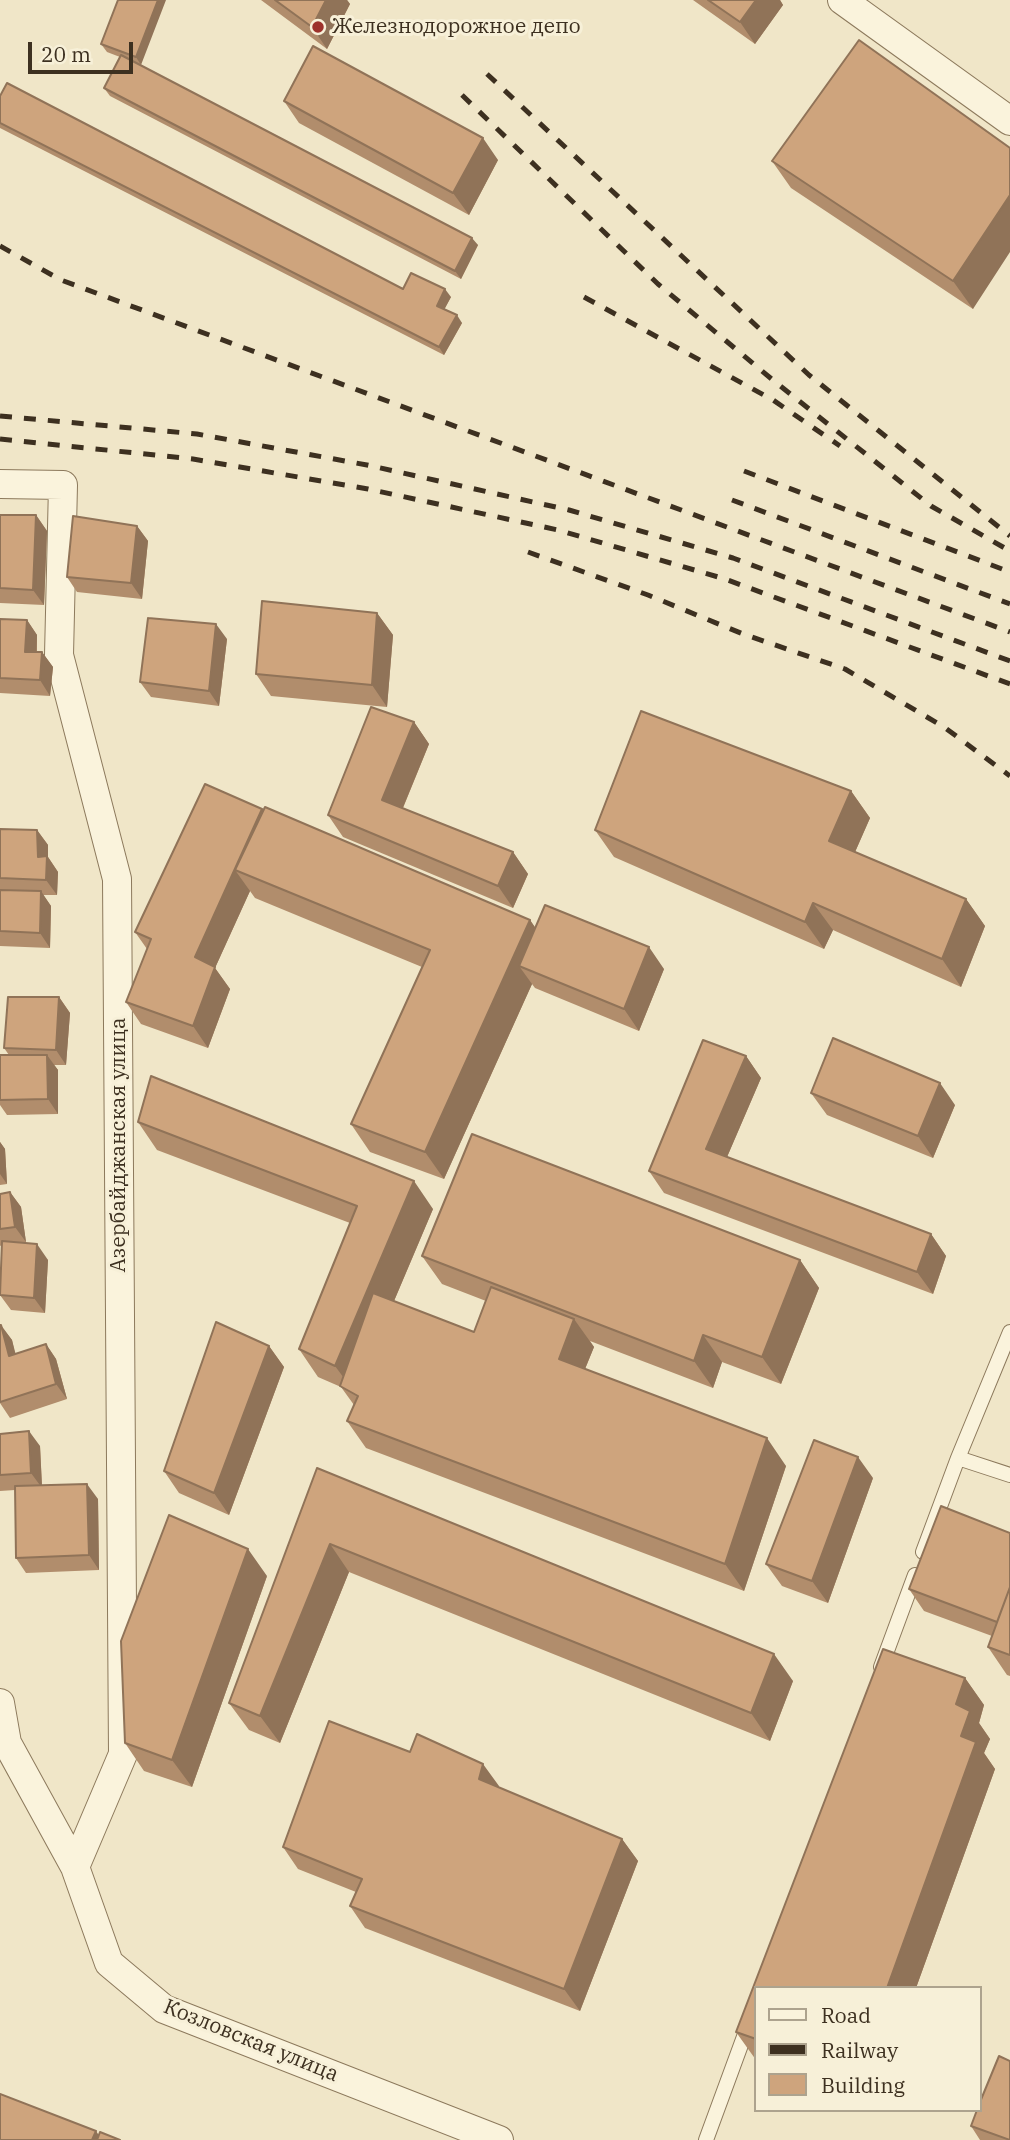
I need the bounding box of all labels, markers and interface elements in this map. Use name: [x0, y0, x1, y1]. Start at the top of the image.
place label: Железнодорожное депо: [332, 14, 581, 40]
marker: Железнодорожное депо: [310, 19, 326, 35]
scale bar: [32, 28, 136, 72]
text: 20 m: [41, 40, 91, 68]
street label: Азербайджанская улица: [106, 1018, 132, 1272]
legend: [754, 1986, 982, 2112]
street label: Козловская улица: [160, 1994, 342, 2088]
text: Road: [821, 2001, 871, 2029]
text: Railway: [821, 2036, 898, 2064]
text: Building: [821, 2071, 905, 2099]

